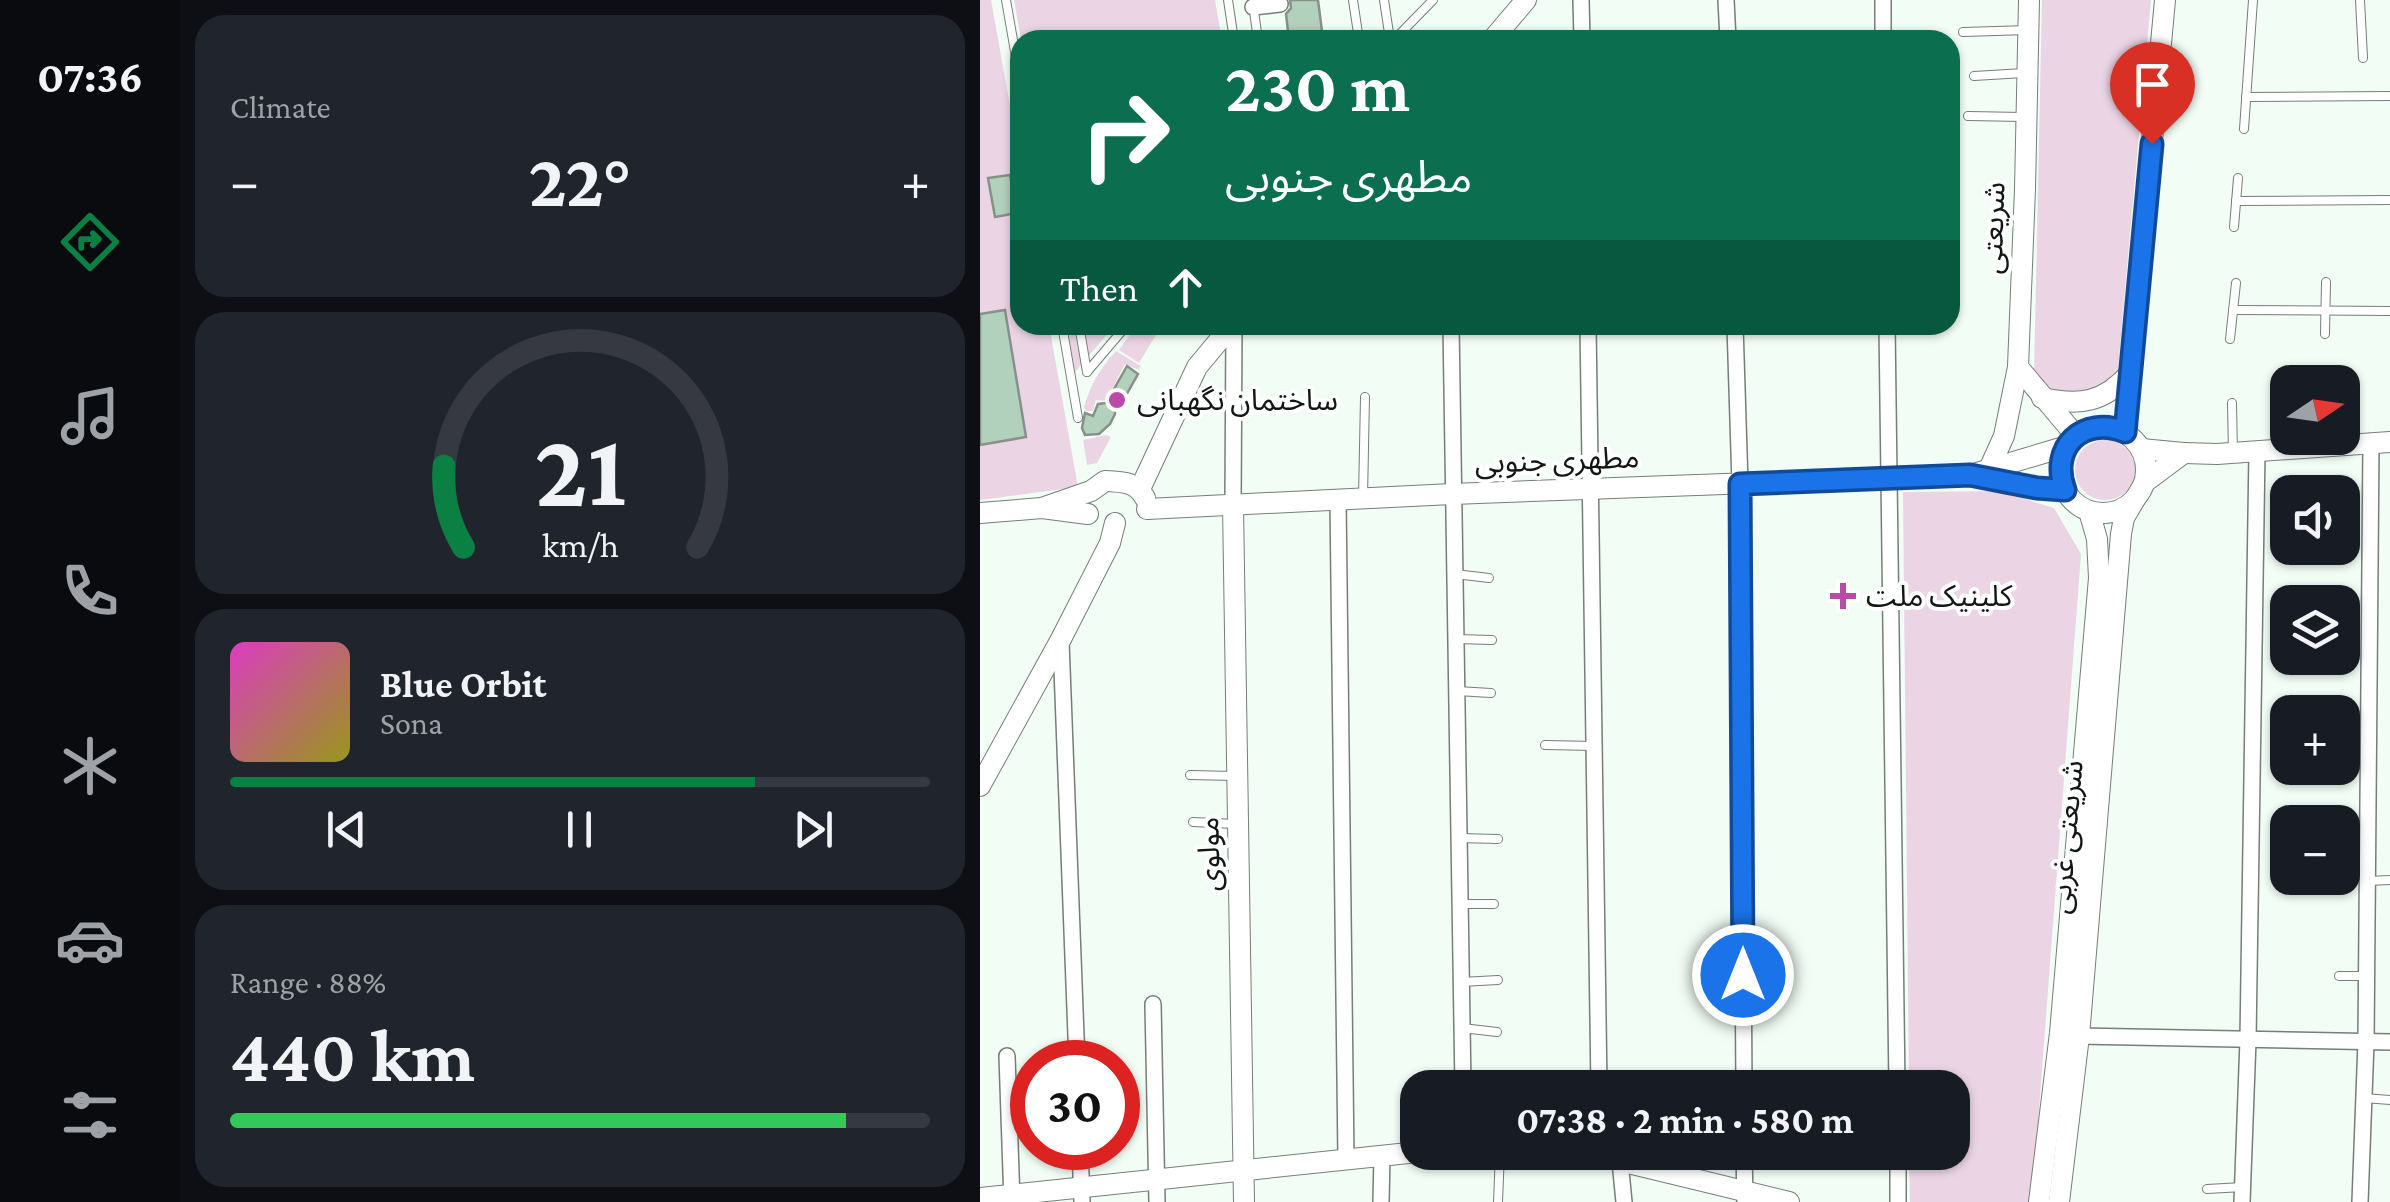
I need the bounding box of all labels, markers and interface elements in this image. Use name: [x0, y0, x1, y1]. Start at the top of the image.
pin: [2110, 42, 2195, 145]
text: 230 m: [1225, 48, 1410, 126]
text: 07:36: [37, 52, 143, 102]
icon: arrive: [2125, 57, 2180, 112]
icon: right: [1060, 70, 1190, 200]
text: Climate: [230, 89, 331, 125]
text: 22°: [528, 139, 632, 222]
text: −: [230, 151, 259, 212]
text: +: [901, 151, 930, 212]
text: مطهری جنوبی: [1225, 152, 1472, 202]
street label: شریعتی: [1974, 181, 2012, 275]
icon: directions: [55, 207, 125, 277]
icon: ahead: [1158, 260, 1213, 315]
text: Then: [1060, 267, 1138, 309]
north arrow: [2270, 365, 2360, 455]
map controls: [2270, 365, 2360, 895]
icon: music: [55, 381, 125, 451]
place label: ساختمان نگهبانی: [1137, 383, 1338, 417]
marker: ساختمان نگهبانی: [1106, 389, 1128, 411]
text: 21: [534, 412, 626, 527]
street label: مطهری جنوبی: [1474, 440, 1640, 480]
button: sound: [2270, 475, 2360, 565]
text: km/h: [541, 525, 619, 565]
icon: phone: [55, 556, 125, 626]
place label: کلینیک ملت: [1866, 579, 2013, 612]
marker: کلینیک ملت: [1830, 583, 1856, 609]
button: layers: [2270, 585, 2360, 675]
text: Blue Orbit: [380, 663, 547, 705]
button: +: [2270, 695, 2360, 785]
text: Sona: [380, 705, 443, 741]
icon: climate: [55, 731, 125, 801]
street label: شریعتی غربی: [2042, 759, 2090, 915]
icon: previous: [319, 802, 374, 857]
icon: pause: [552, 802, 607, 857]
icon: next: [786, 802, 841, 857]
button: −: [2270, 805, 2360, 895]
street label: مولوی: [1191, 816, 1227, 892]
icon: car: [55, 905, 125, 975]
position arrow: [1691, 923, 1795, 1027]
text: Range · 88%: [230, 964, 386, 1000]
text: 440 km: [230, 1014, 475, 1097]
speed limit sign: 30: [1010, 1040, 1140, 1170]
icon: filters: [55, 1080, 125, 1150]
text: 07:38 · 2 min · 580 m: [1516, 1099, 1854, 1141]

